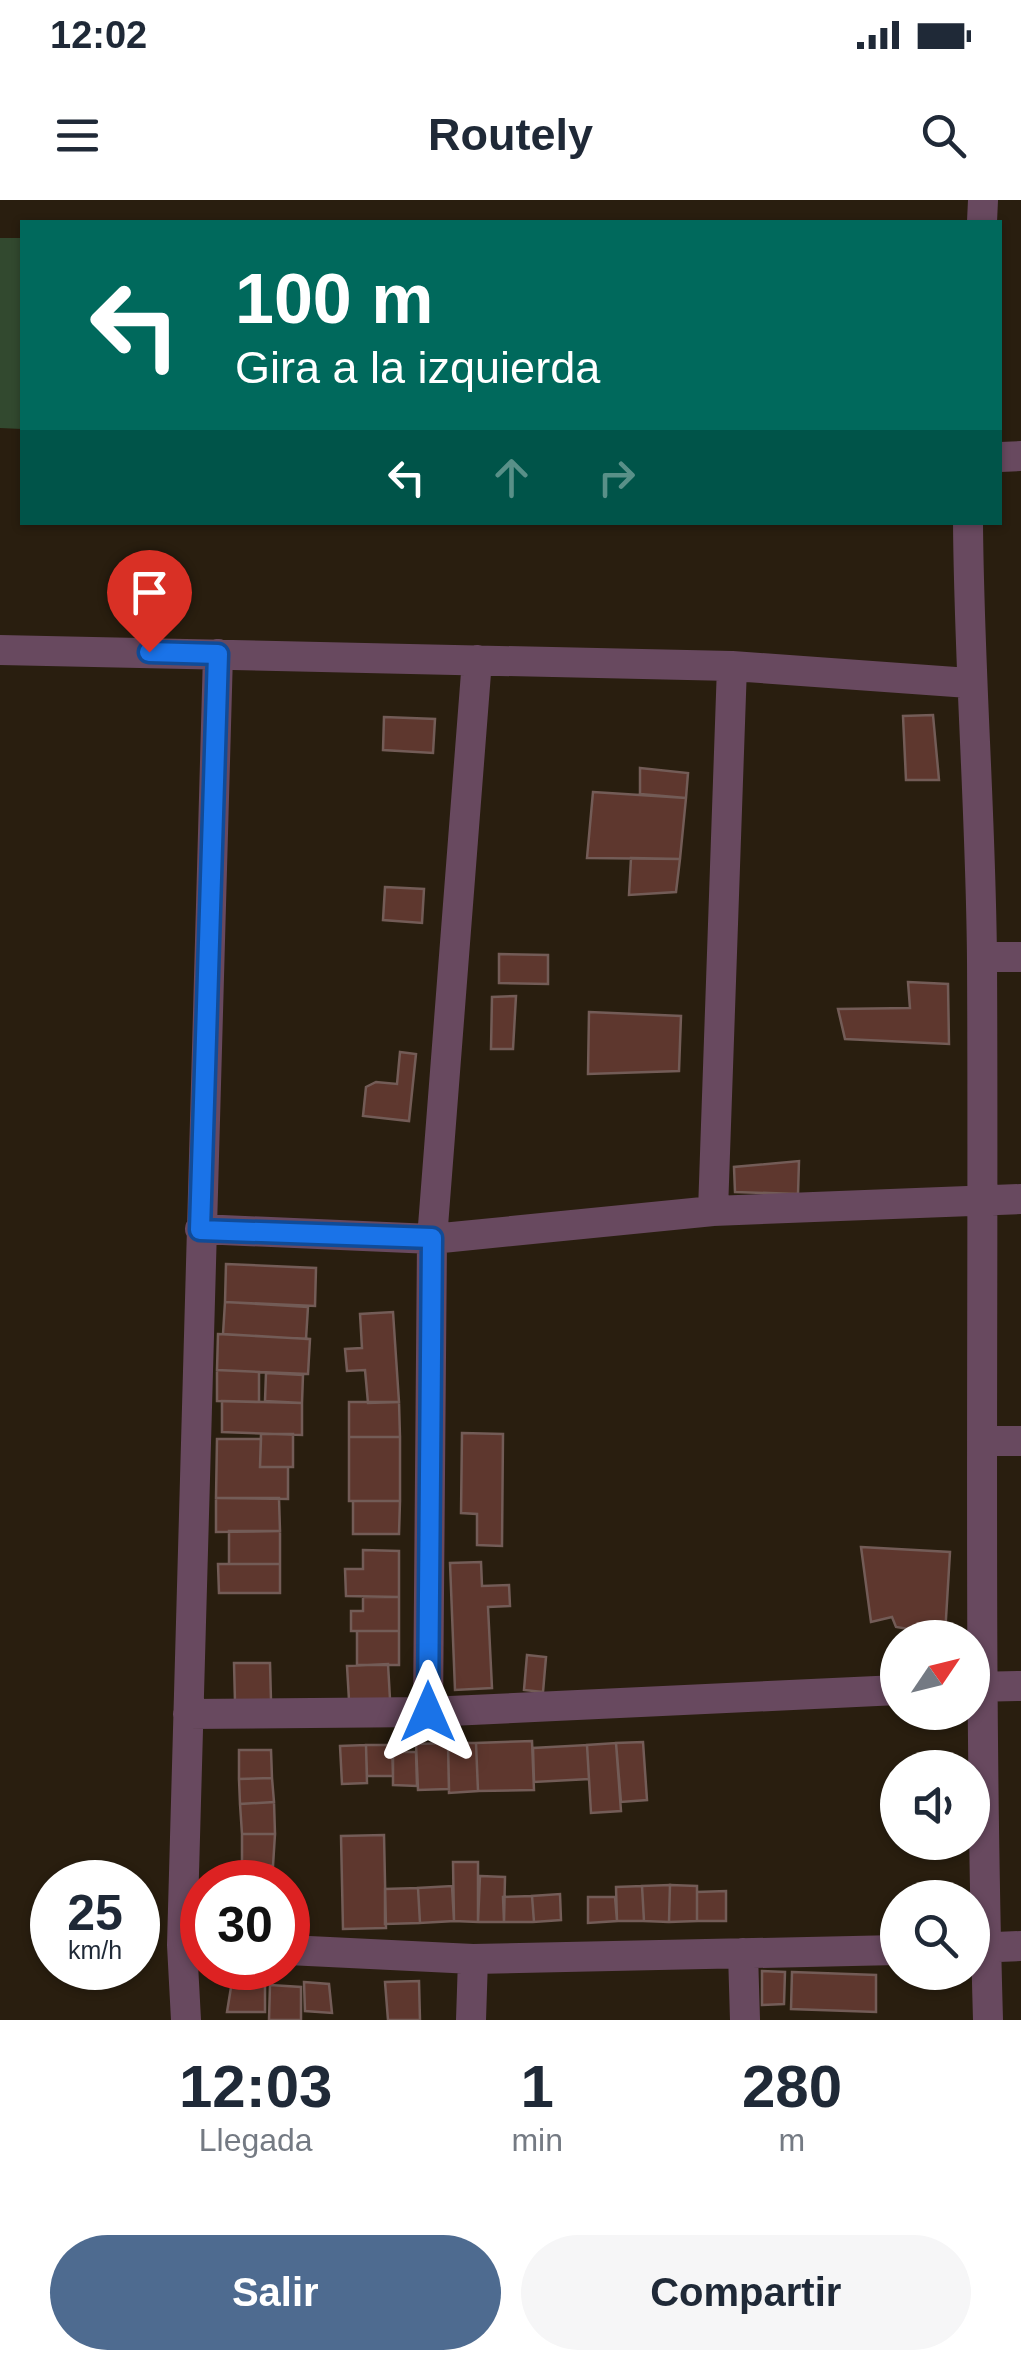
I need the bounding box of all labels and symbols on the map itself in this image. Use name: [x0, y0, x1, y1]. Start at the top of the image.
pin: [107, 550, 192, 653]
north arrow: [880, 1620, 990, 1730]
position arrow: [376, 1660, 480, 1764]
speed limit sign: 30: [180, 1860, 310, 1990]

